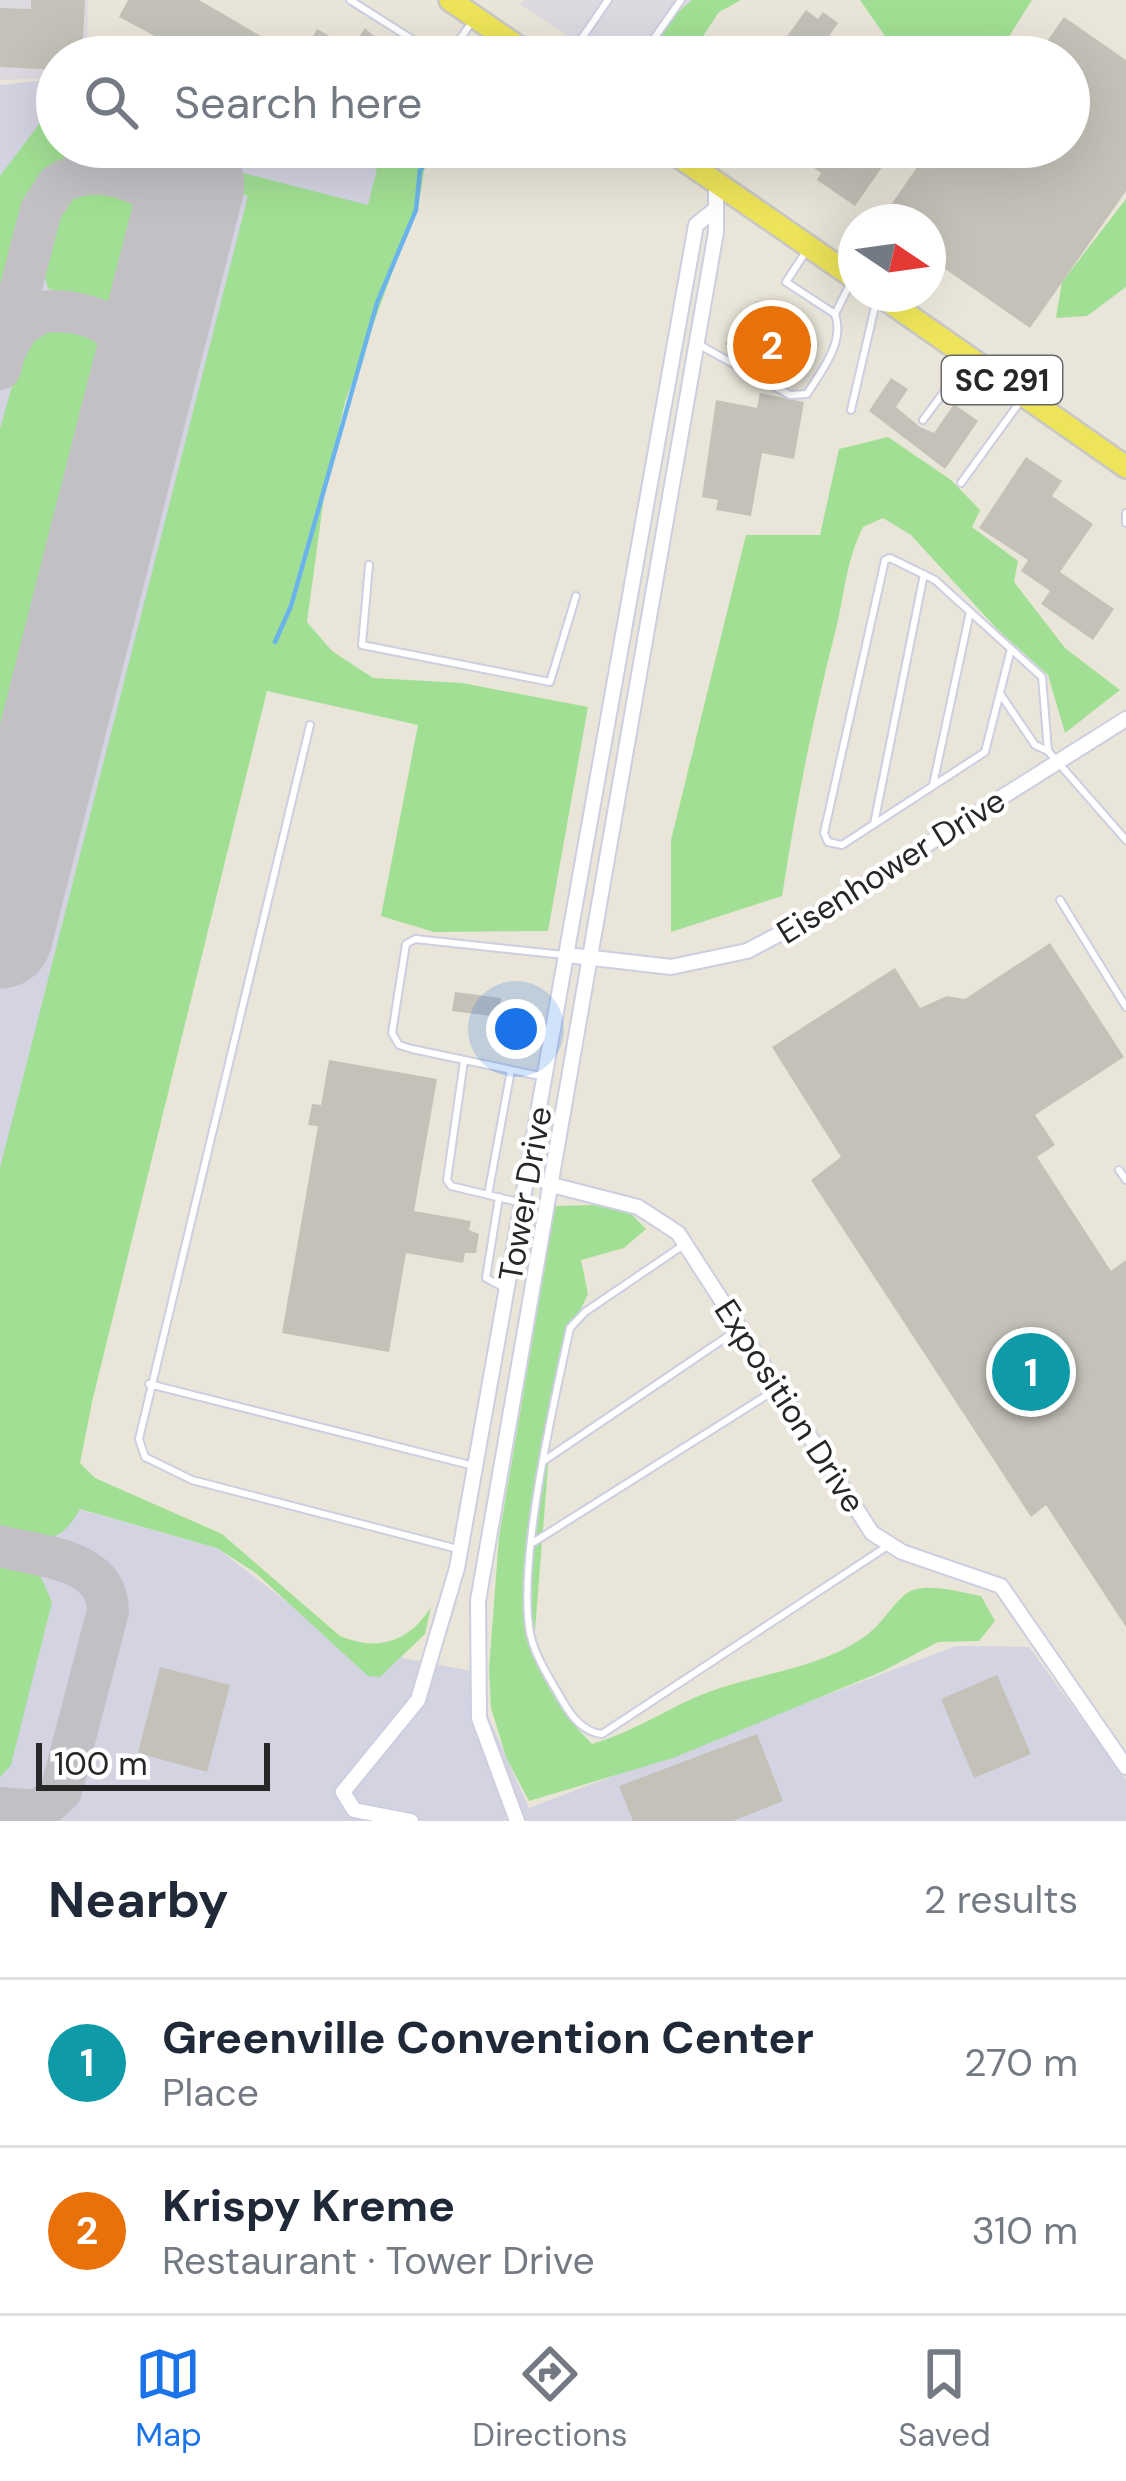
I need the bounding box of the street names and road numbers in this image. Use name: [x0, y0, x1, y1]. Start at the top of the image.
road number: SC 291: [942, 356, 1062, 404]
street label: Eisenhower Drive: [769, 779, 1013, 953]
street label: Tower Drive: [488, 1103, 562, 1285]
street label: Exposition Drive: [705, 1291, 875, 1521]

